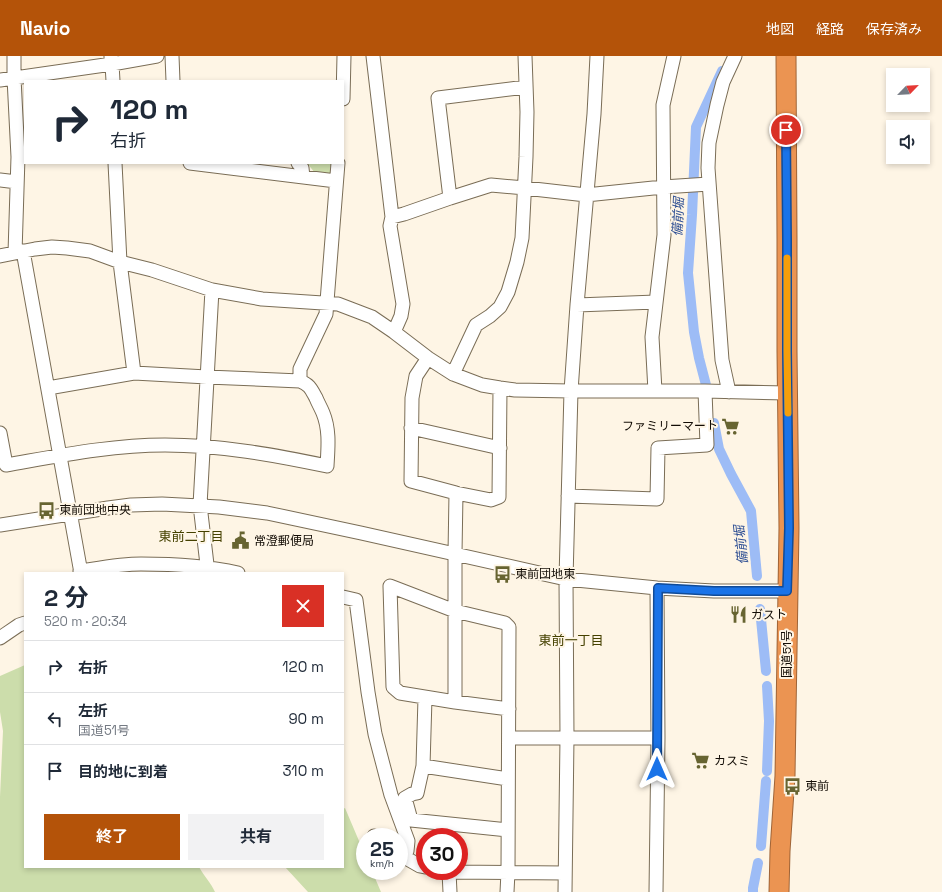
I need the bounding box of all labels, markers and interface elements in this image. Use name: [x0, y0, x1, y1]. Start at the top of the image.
text: Navio: [20, 16, 70, 41]
text: 地図: [766, 20, 794, 38]
text: 経路: [816, 20, 844, 38]
text: 保存済み: [866, 20, 922, 38]
north arrow: [886, 68, 930, 112]
map controls: [886, 68, 930, 164]
text: 120 m: [110, 91, 188, 127]
icon: right: [44, 96, 96, 148]
pin: [769, 113, 803, 147]
icon: arrive: [775, 119, 797, 141]
button: sound: [886, 120, 930, 164]
text: 右折: [110, 129, 146, 152]
water label: 備前堀: [668, 195, 688, 237]
supermarket icon: ファミリーマート: [721, 416, 741, 436]
place label: ファミリーマート: [622, 418, 718, 434]
bus stop icon: 東前団地中央: [36, 500, 56, 520]
place label: 東前団地中央: [59, 502, 131, 518]
water label: 備前堀: [730, 523, 751, 565]
district label: 東前二丁目: [158, 528, 224, 545]
public building icon: 常澄郵便局: [231, 531, 251, 551]
place label: 常澄郵便局: [254, 533, 314, 549]
bus stop icon: 東前団地東: [492, 564, 512, 584]
place label: 東前団地東: [515, 566, 575, 582]
text: 2 分: [44, 582, 88, 613]
button: close: [282, 585, 324, 627]
restaurant icon: ガスト: [728, 605, 748, 625]
place label: ガスト: [751, 607, 787, 623]
text: 520 m · 20:34: [44, 613, 127, 630]
street label: 国道51号: [779, 630, 795, 678]
district label: 東前一丁目: [538, 632, 604, 649]
icon: right: [44, 656, 66, 678]
text: 120 m: [282, 657, 324, 676]
text: 右折: [78, 658, 108, 677]
text: 左折: [78, 701, 108, 720]
icon: left: [44, 708, 66, 730]
text: 90 m: [288, 709, 324, 728]
text: 国道51号: [78, 722, 130, 739]
position arrow: [636, 748, 678, 790]
supermarket icon: カスミ: [691, 751, 711, 771]
place label: カスミ: [714, 753, 750, 769]
icon: arrive: [44, 760, 66, 782]
text: 310 m: [283, 761, 324, 780]
text: 目的地に到着: [78, 762, 168, 781]
bus stop icon: 東前: [782, 776, 802, 796]
place label: 東前: [805, 778, 829, 794]
button: 終了: [44, 814, 180, 860]
button: 共有: [188, 814, 324, 860]
speed limit sign: 30: [416, 828, 468, 880]
text: 25: [370, 836, 394, 862]
text: km/h: [370, 857, 394, 870]

